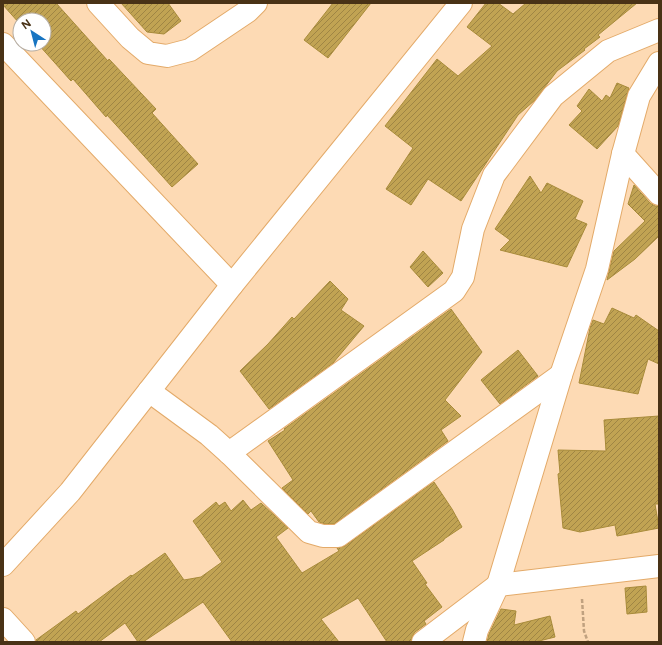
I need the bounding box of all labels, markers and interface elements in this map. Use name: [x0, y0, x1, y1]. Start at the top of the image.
north arrow: [12, 12, 52, 52]
text: N: [19, 17, 34, 32]

